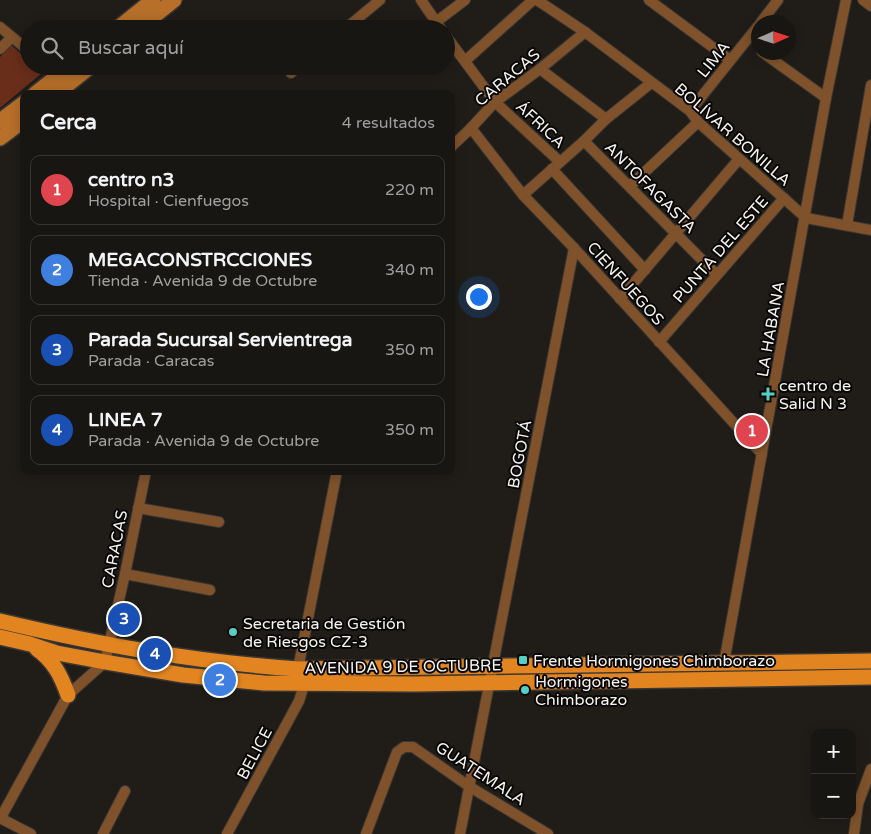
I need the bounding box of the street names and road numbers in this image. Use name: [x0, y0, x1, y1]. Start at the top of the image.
street label: LIMA: [693, 37, 735, 82]
street label: CARACAS: [471, 45, 544, 111]
street label: BOLÍVAR BONILLA: [670, 79, 795, 191]
street label: ÁFRICA: [511, 97, 569, 153]
street label: ANTOFAGASTA: [600, 138, 700, 238]
street label: PUNTA DEL ESTE: [669, 192, 773, 307]
street label: CIENFUEGOS: [582, 238, 668, 330]
street label: LA HABANA: [753, 280, 789, 379]
street label: BOGOTÁ: [504, 418, 536, 490]
street label: CARACAS: [98, 508, 132, 590]
street label: AVENIDA 9 DE OCTUBRE: [304, 655, 502, 679]
street label: BELICE: [233, 724, 277, 783]
street label: GUATEMALA: [432, 737, 529, 810]

